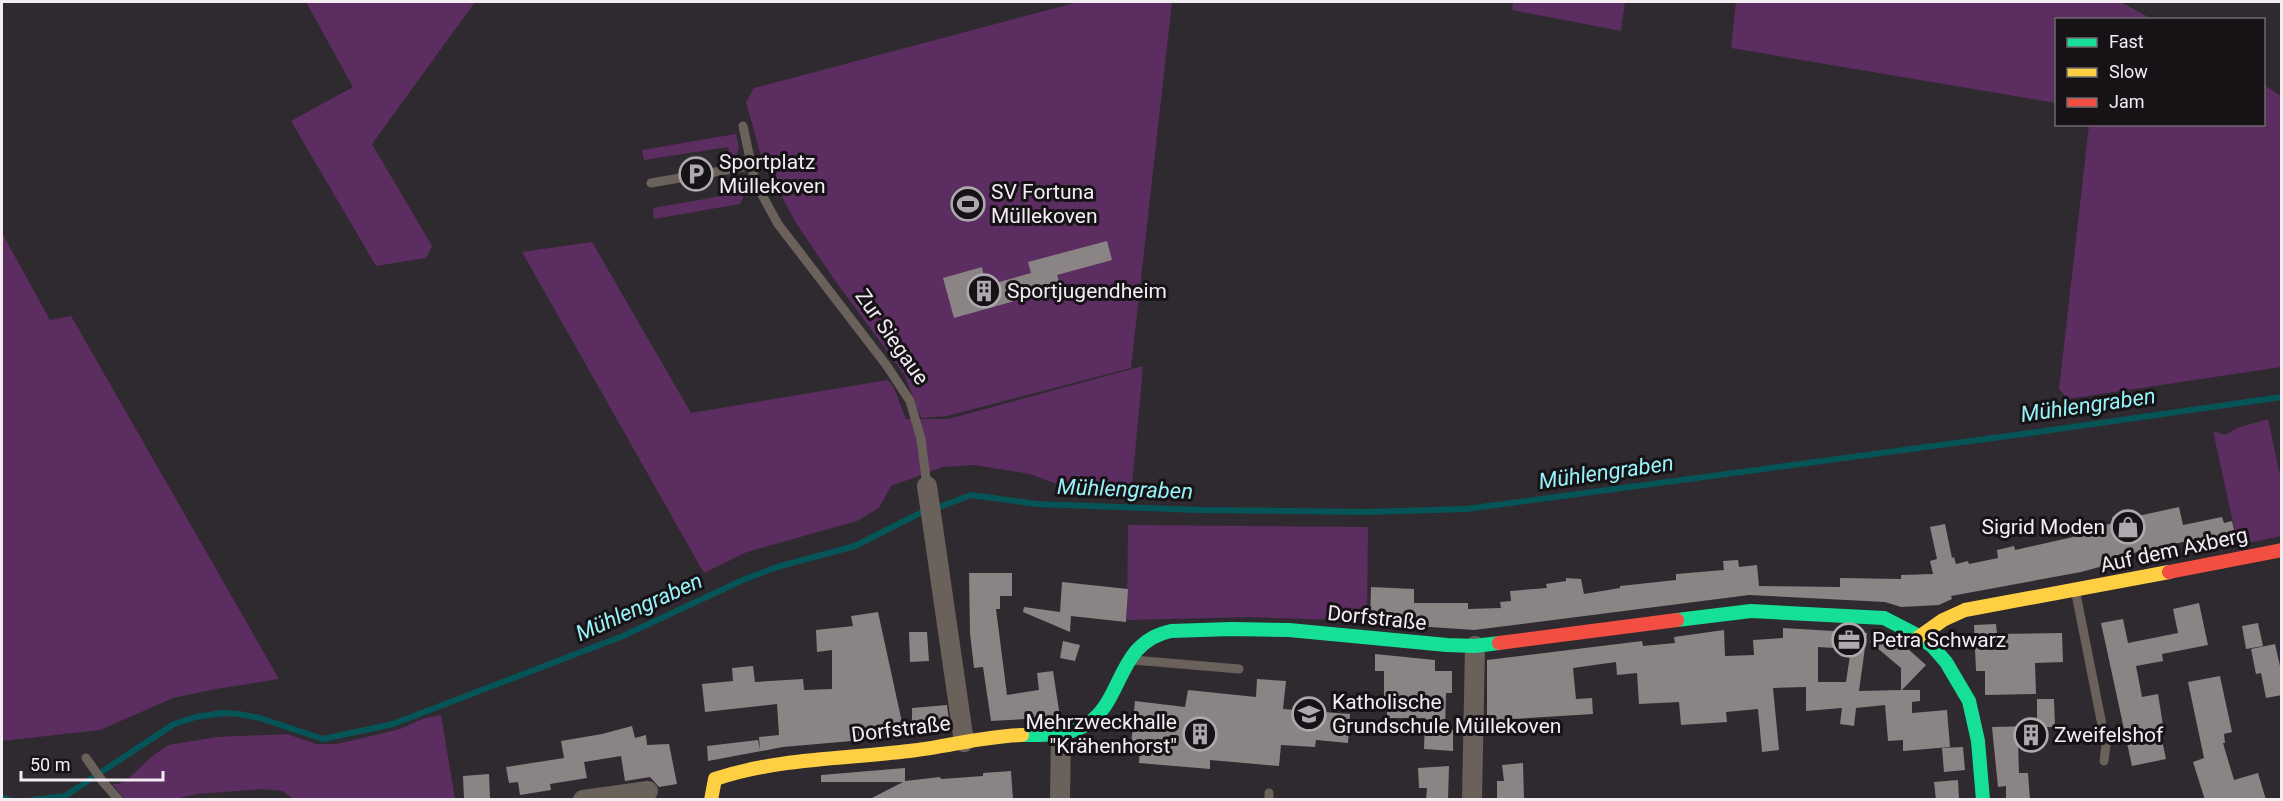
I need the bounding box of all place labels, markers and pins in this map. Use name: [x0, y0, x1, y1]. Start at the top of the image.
place label: Sportplatz Müllekoven: [719, 150, 826, 198]
parking icon: Sportplatz Müllekoven: [678, 156, 714, 192]
place label: SV Fortuna Müllekoven: [991, 180, 1098, 228]
sports icon: SV Fortuna Müllekoven: [950, 186, 986, 222]
building icon: Sportjugendheim: [966, 273, 1002, 309]
place label: Sportjugendheim: [1007, 279, 1167, 303]
shop icon: Sigrid Moden: [2110, 509, 2146, 545]
place label: Sigrid Moden: [1981, 515, 2105, 539]
office icon: Petra Schwarz: [1831, 622, 1867, 658]
place label: Petra Schwarz: [1872, 628, 2006, 652]
place label: Katholische Grundschule Müllekoven: [1332, 690, 1561, 738]
school or university icon: Katholische Grundschule Müllekoven: [1291, 696, 1327, 732]
place label: Mehrzweckhalle "Krähenhorst": [1026, 710, 1177, 758]
building icon: Mehrzweckhalle "Krähenhorst": [1182, 716, 1218, 752]
building icon: Zweifelshof: [2013, 717, 2049, 753]
place label: Zweifelshof: [2054, 723, 2164, 747]

